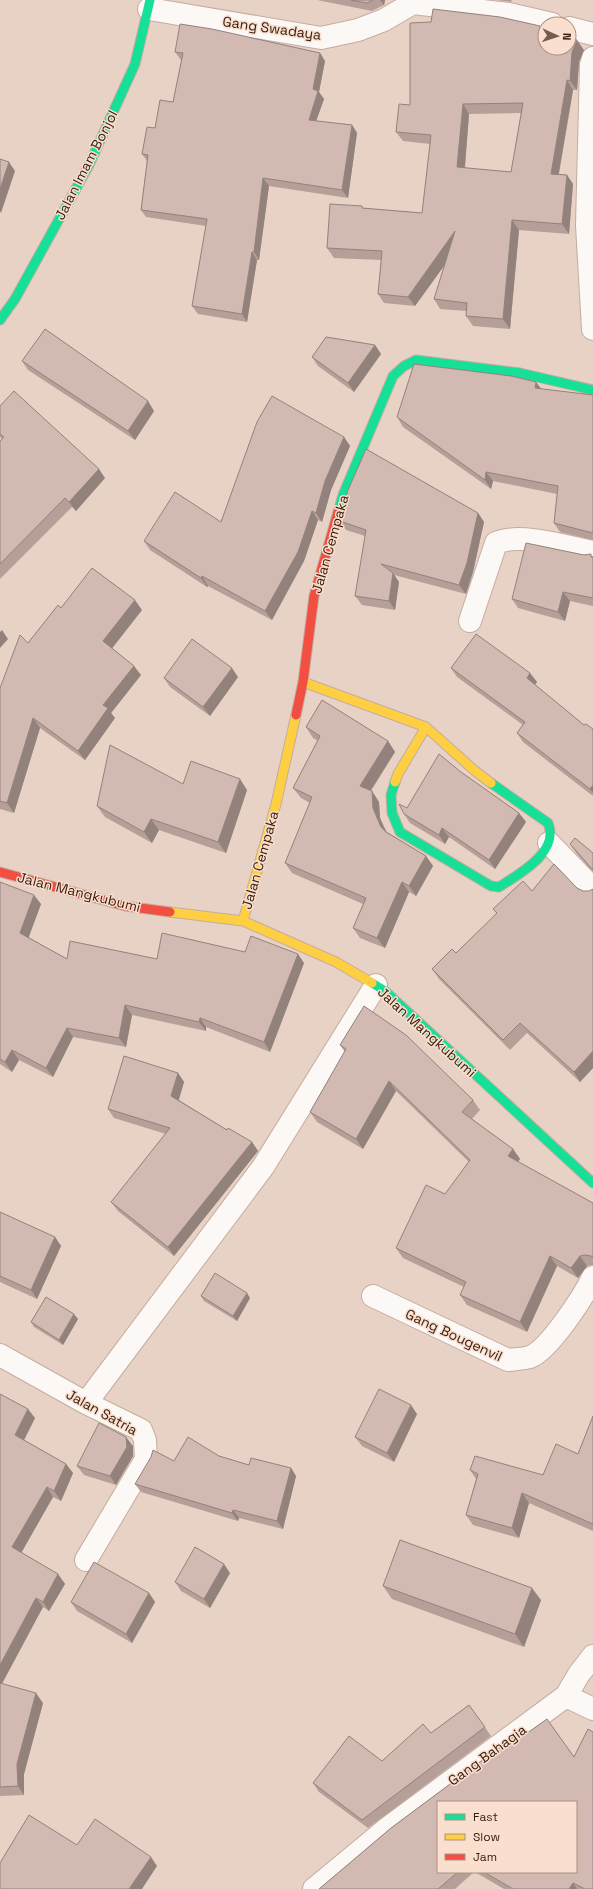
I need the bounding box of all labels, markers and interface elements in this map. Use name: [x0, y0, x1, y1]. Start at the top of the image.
street label: Gang Swadaya: [221, 12, 323, 44]
north arrow: [537, 16, 577, 56]
text: N: [560, 32, 574, 41]
street label: Jalan Imam Bonjol: [51, 107, 121, 223]
street label: Jalan Cempaka: [307, 493, 353, 595]
street label: Jalan Cempaka: [237, 809, 283, 911]
street label: Jalan Mangkubumi: [15, 868, 143, 916]
street label: Jalan Mangkubumi: [374, 983, 480, 1081]
street label: Gang Bougenvil: [403, 1305, 505, 1365]
street label: Jalan Satria: [63, 1385, 141, 1439]
street label: Gang Bahagia: [444, 1720, 530, 1790]
legend: [437, 1801, 577, 1873]
text: Fast: [473, 1809, 498, 1825]
text: Slow: [473, 1829, 500, 1845]
text: Jam: [473, 1849, 497, 1865]

